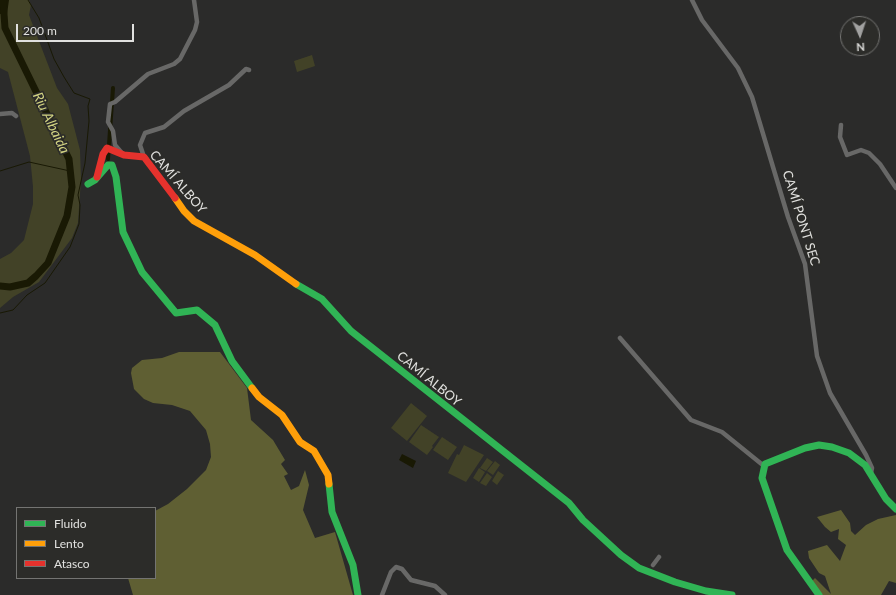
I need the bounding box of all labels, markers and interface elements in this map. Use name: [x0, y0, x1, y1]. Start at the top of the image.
scale bar: [18, 16, 136, 42]
north arrow: [840, 16, 880, 56]
text: 200 m: [23, 23, 57, 38]
text: N: [856, 41, 865, 54]
water label: Riu Albaida: [29, 90, 73, 156]
street label: CAMÍ ALBOY: [146, 147, 210, 217]
street label: CAMÍ PONT SEC: [779, 169, 823, 267]
street label: CAMÍ ALBOY: [394, 348, 464, 410]
legend: [16, 507, 156, 579]
text: Fluido: [54, 516, 87, 531]
text: Lento: [54, 536, 84, 551]
text: Atasco: [54, 556, 90, 571]

